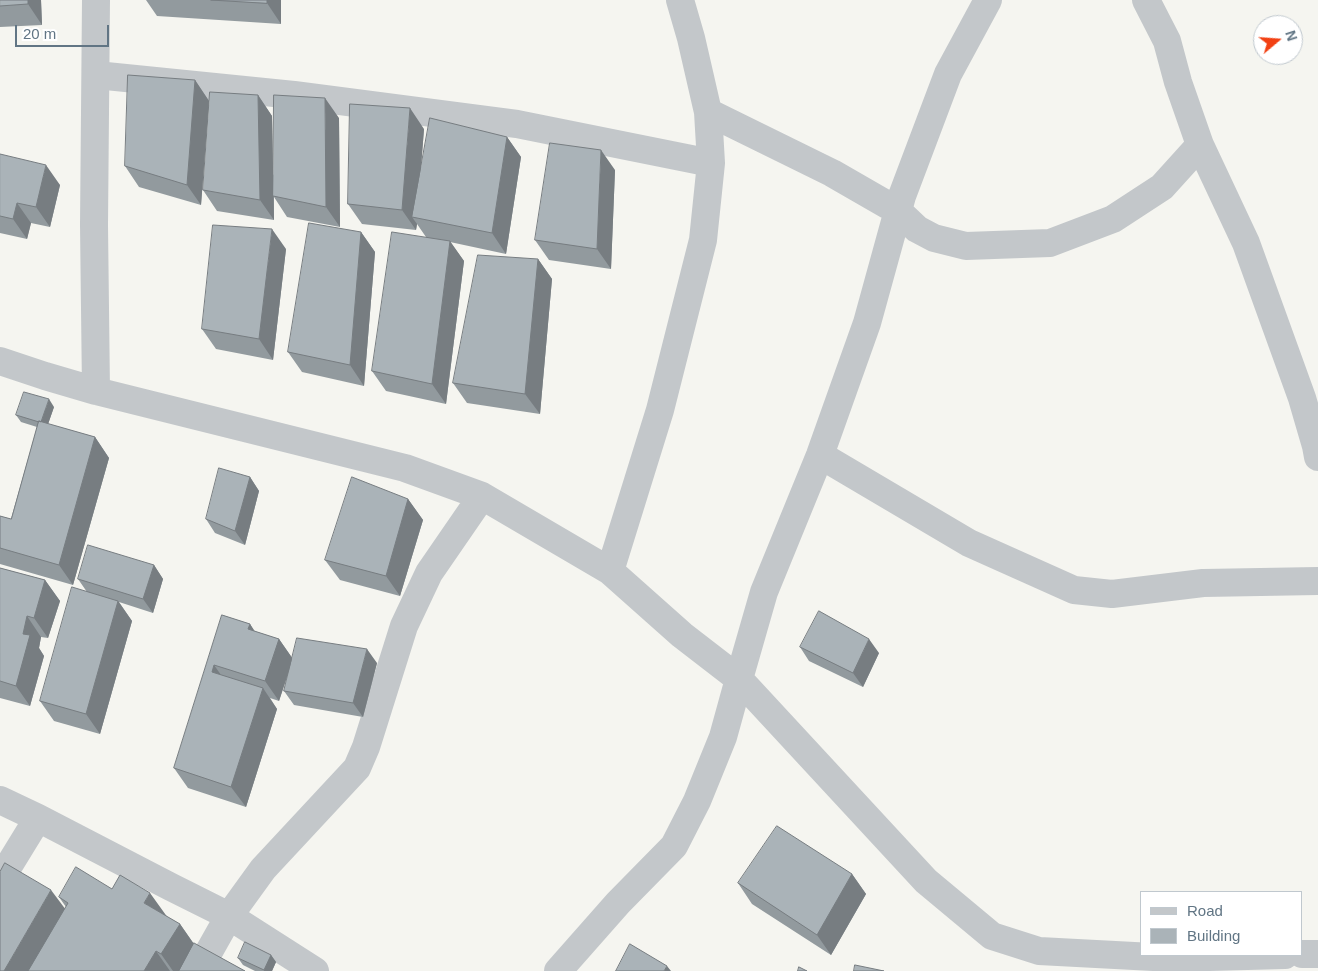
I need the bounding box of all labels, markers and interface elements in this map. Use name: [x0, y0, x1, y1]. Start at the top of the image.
scale bar: [18, 15, 111, 47]
north arrow: [1253, 15, 1303, 65]
text: 20 m: [23, 25, 56, 42]
text: N: [1282, 28, 1300, 43]
legend: [1140, 891, 1303, 956]
text: Road: [1187, 902, 1223, 919]
text: Building: [1187, 927, 1240, 944]

